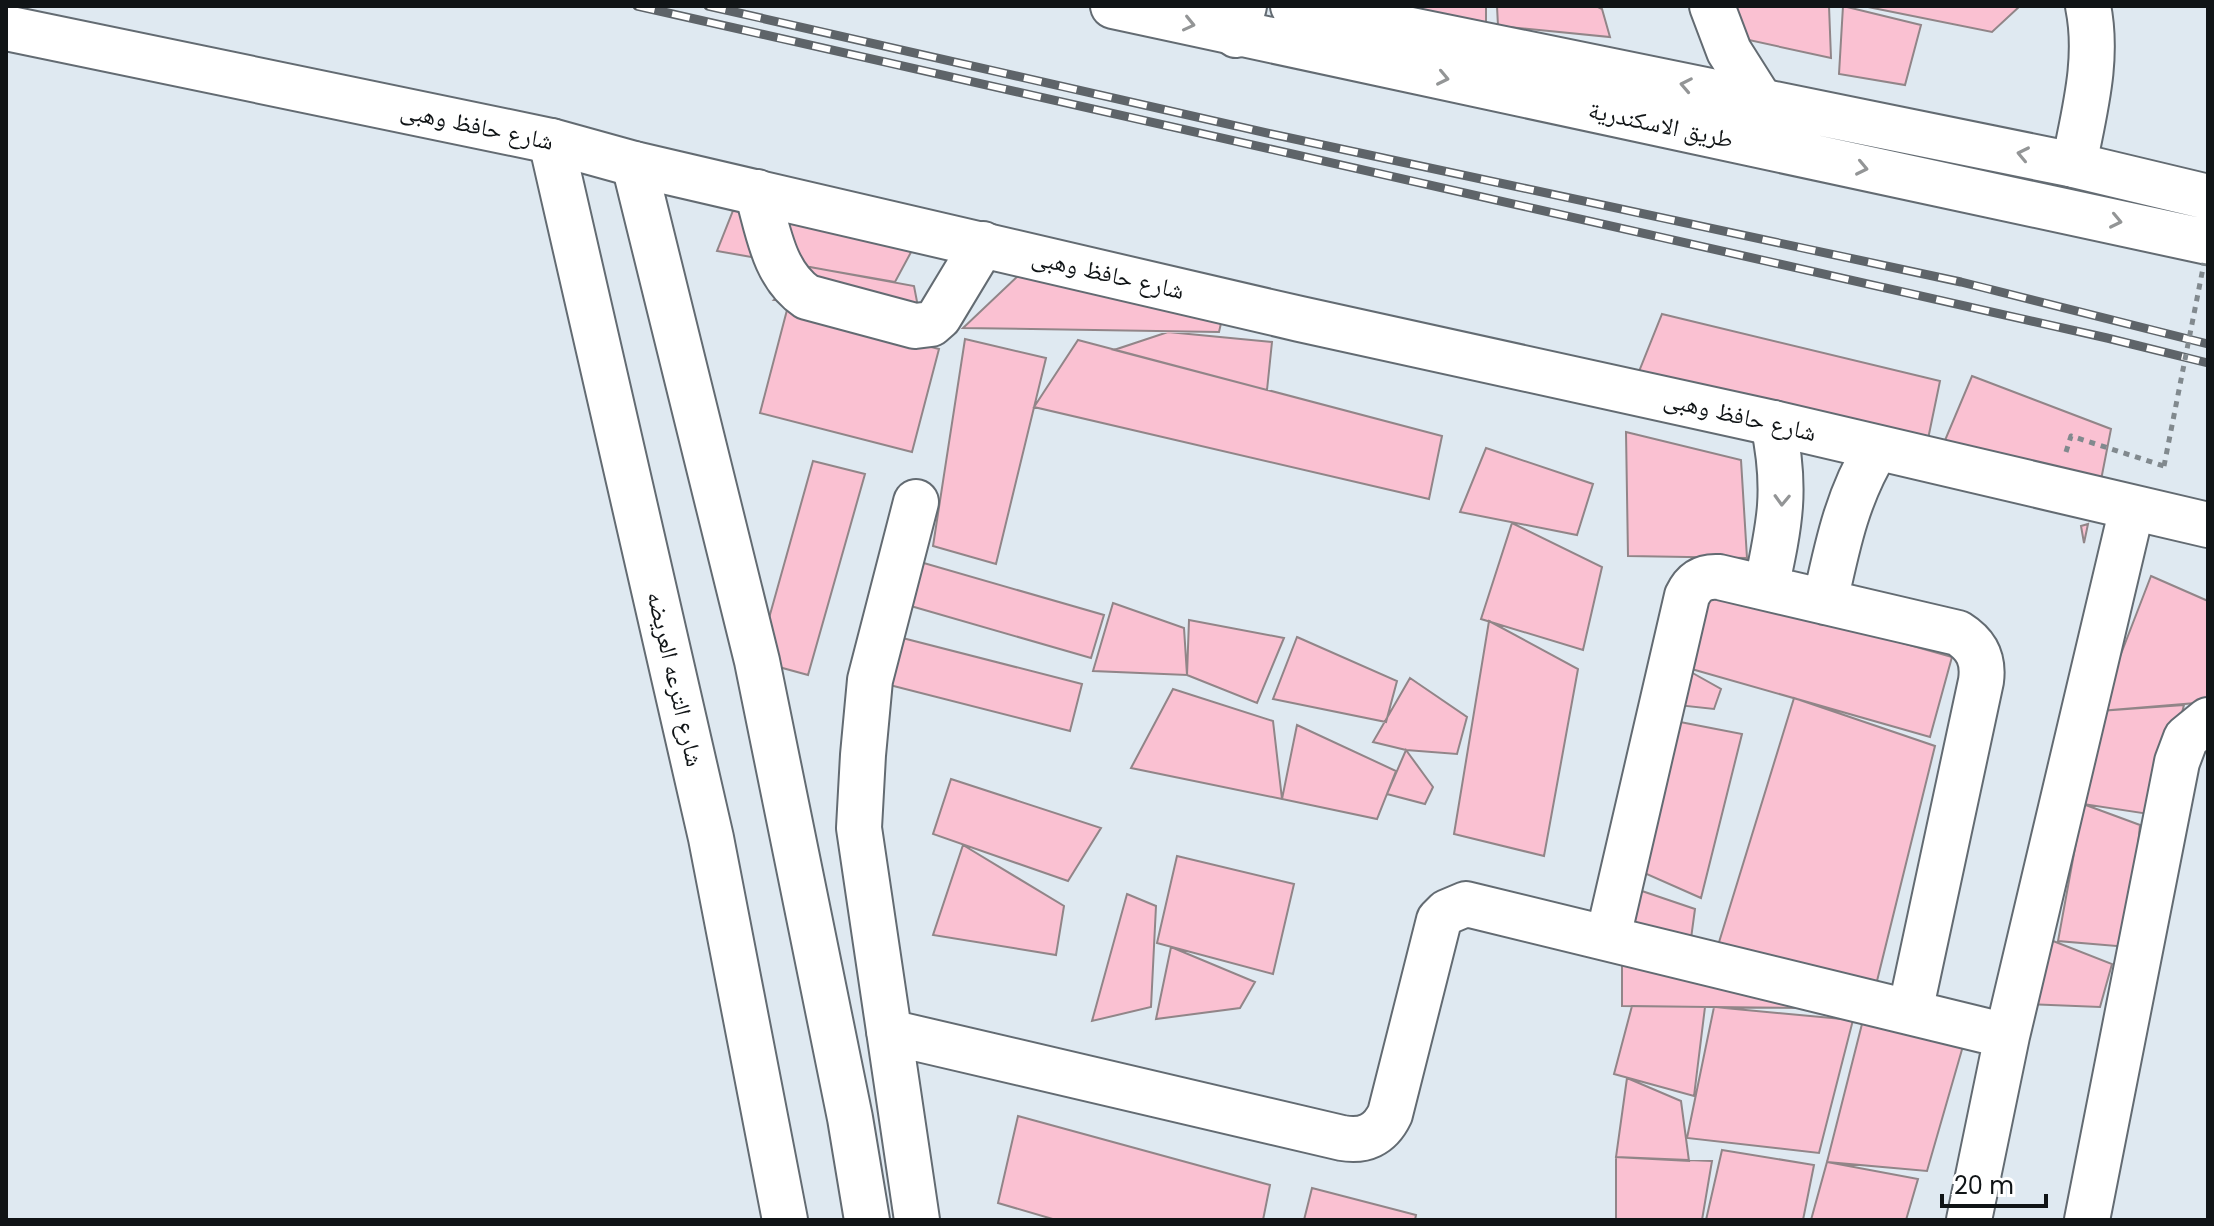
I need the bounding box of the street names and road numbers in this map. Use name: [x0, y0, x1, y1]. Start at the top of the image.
street label: شارع حافظ وهبى: [398, 93, 557, 158]
street label: طريق الاسكندرية: [1586, 93, 1737, 156]
street label: شارع حافظ وهبى: [1029, 240, 1188, 307]
street label: شارع حافظ وهبى: [1661, 382, 1820, 449]
street label: شارع الترعه العريضه: [639, 588, 712, 770]

